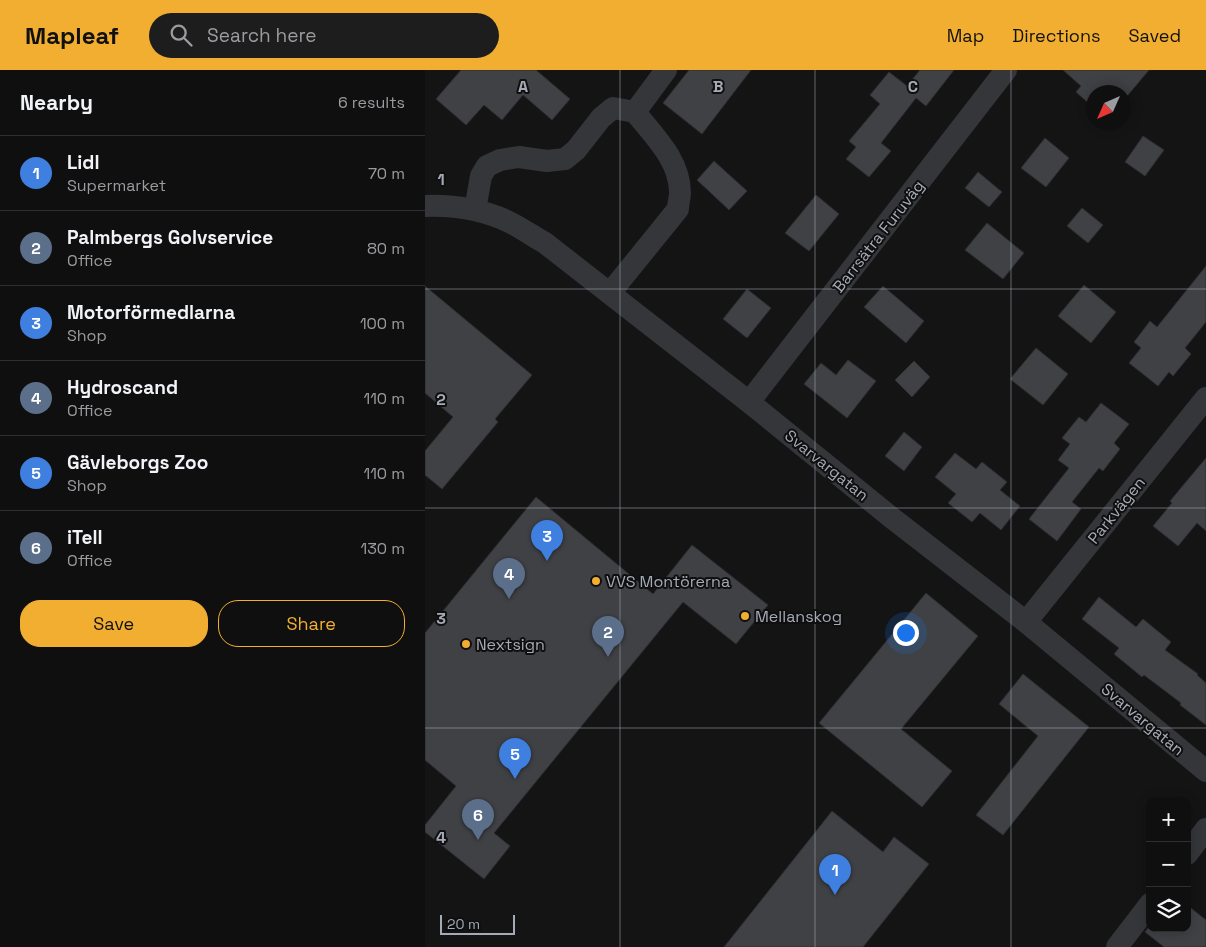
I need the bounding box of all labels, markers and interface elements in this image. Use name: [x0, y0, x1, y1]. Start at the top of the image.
search box: [149, 13, 499, 58]
text: Mapleaf: [25, 20, 119, 51]
icon: search: [167, 21, 195, 49]
text: Search here: [207, 23, 317, 48]
text: Map: [947, 24, 984, 47]
text: Directions: [1012, 24, 1101, 47]
text: Saved: [1129, 24, 1181, 47]
text: A: [518, 76, 528, 97]
text: B: [713, 76, 723, 97]
text: C: [908, 76, 918, 97]
north arrow: [1086, 85, 1131, 130]
text: Nearby: [20, 89, 93, 116]
text: 6 results: [338, 92, 405, 113]
text: Lidl: [67, 150, 100, 175]
text: 1: [32, 163, 40, 184]
text: 70 m: [368, 163, 405, 184]
text: 1: [437, 169, 445, 190]
text: Supermarket: [67, 175, 166, 196]
street label: Barrsätra Furuväg: [828, 176, 929, 297]
text: Palmbergs Golvservice: [67, 225, 273, 250]
text: 2: [31, 238, 41, 259]
text: 80 m: [367, 238, 405, 259]
text: Office: [67, 250, 113, 271]
text: Motorförmedlarna: [67, 300, 235, 325]
text: 3: [31, 313, 41, 334]
text: 100 m: [360, 313, 405, 334]
text: Shop: [67, 325, 107, 346]
text: Hydroscand: [67, 375, 178, 400]
text: 4: [31, 388, 41, 409]
text: 110 m: [363, 388, 405, 409]
text: 2: [436, 389, 446, 410]
text: Office: [67, 400, 113, 421]
street label: Svarvargatan: [780, 425, 873, 506]
text: Gävleborgs Zoo: [67, 450, 208, 475]
text: 5: [31, 463, 41, 484]
text: 110 m: [363, 463, 405, 484]
street label: Parkvägen: [1083, 473, 1150, 548]
text: Shop: [67, 475, 107, 496]
pin: 3: [531, 520, 563, 561]
text: iTell: [67, 525, 103, 550]
text: 6: [31, 538, 41, 559]
text: 130 m: [361, 538, 405, 559]
text: Office: [67, 550, 113, 571]
pin: 4: [493, 558, 525, 599]
place label: VVS Montörerna: [606, 571, 730, 592]
marker: VVS Montörerna: [590, 575, 602, 587]
button: Save: [20, 600, 208, 647]
button: Share: [218, 600, 405, 647]
place label: Mellanskog: [755, 606, 842, 627]
text: 3: [436, 608, 446, 629]
marker: Mellanskog: [739, 610, 751, 622]
pin: 2: [592, 616, 624, 657]
your location: [893, 620, 919, 646]
place label: Nextsign: [476, 634, 545, 655]
marker: Nextsign: [460, 638, 472, 650]
street label: Svarvargatan: [1097, 679, 1189, 760]
pin: 5: [499, 738, 531, 779]
map controls: [1146, 797, 1191, 932]
button: +: [1146, 797, 1191, 842]
pin: 6: [462, 799, 494, 840]
text: 4: [436, 827, 446, 848]
button: −: [1146, 842, 1191, 887]
pin: 1: [819, 854, 851, 895]
button: layers: [1146, 887, 1191, 932]
scale bar: [440, 912, 515, 935]
text: 20 m: [447, 915, 480, 933]

